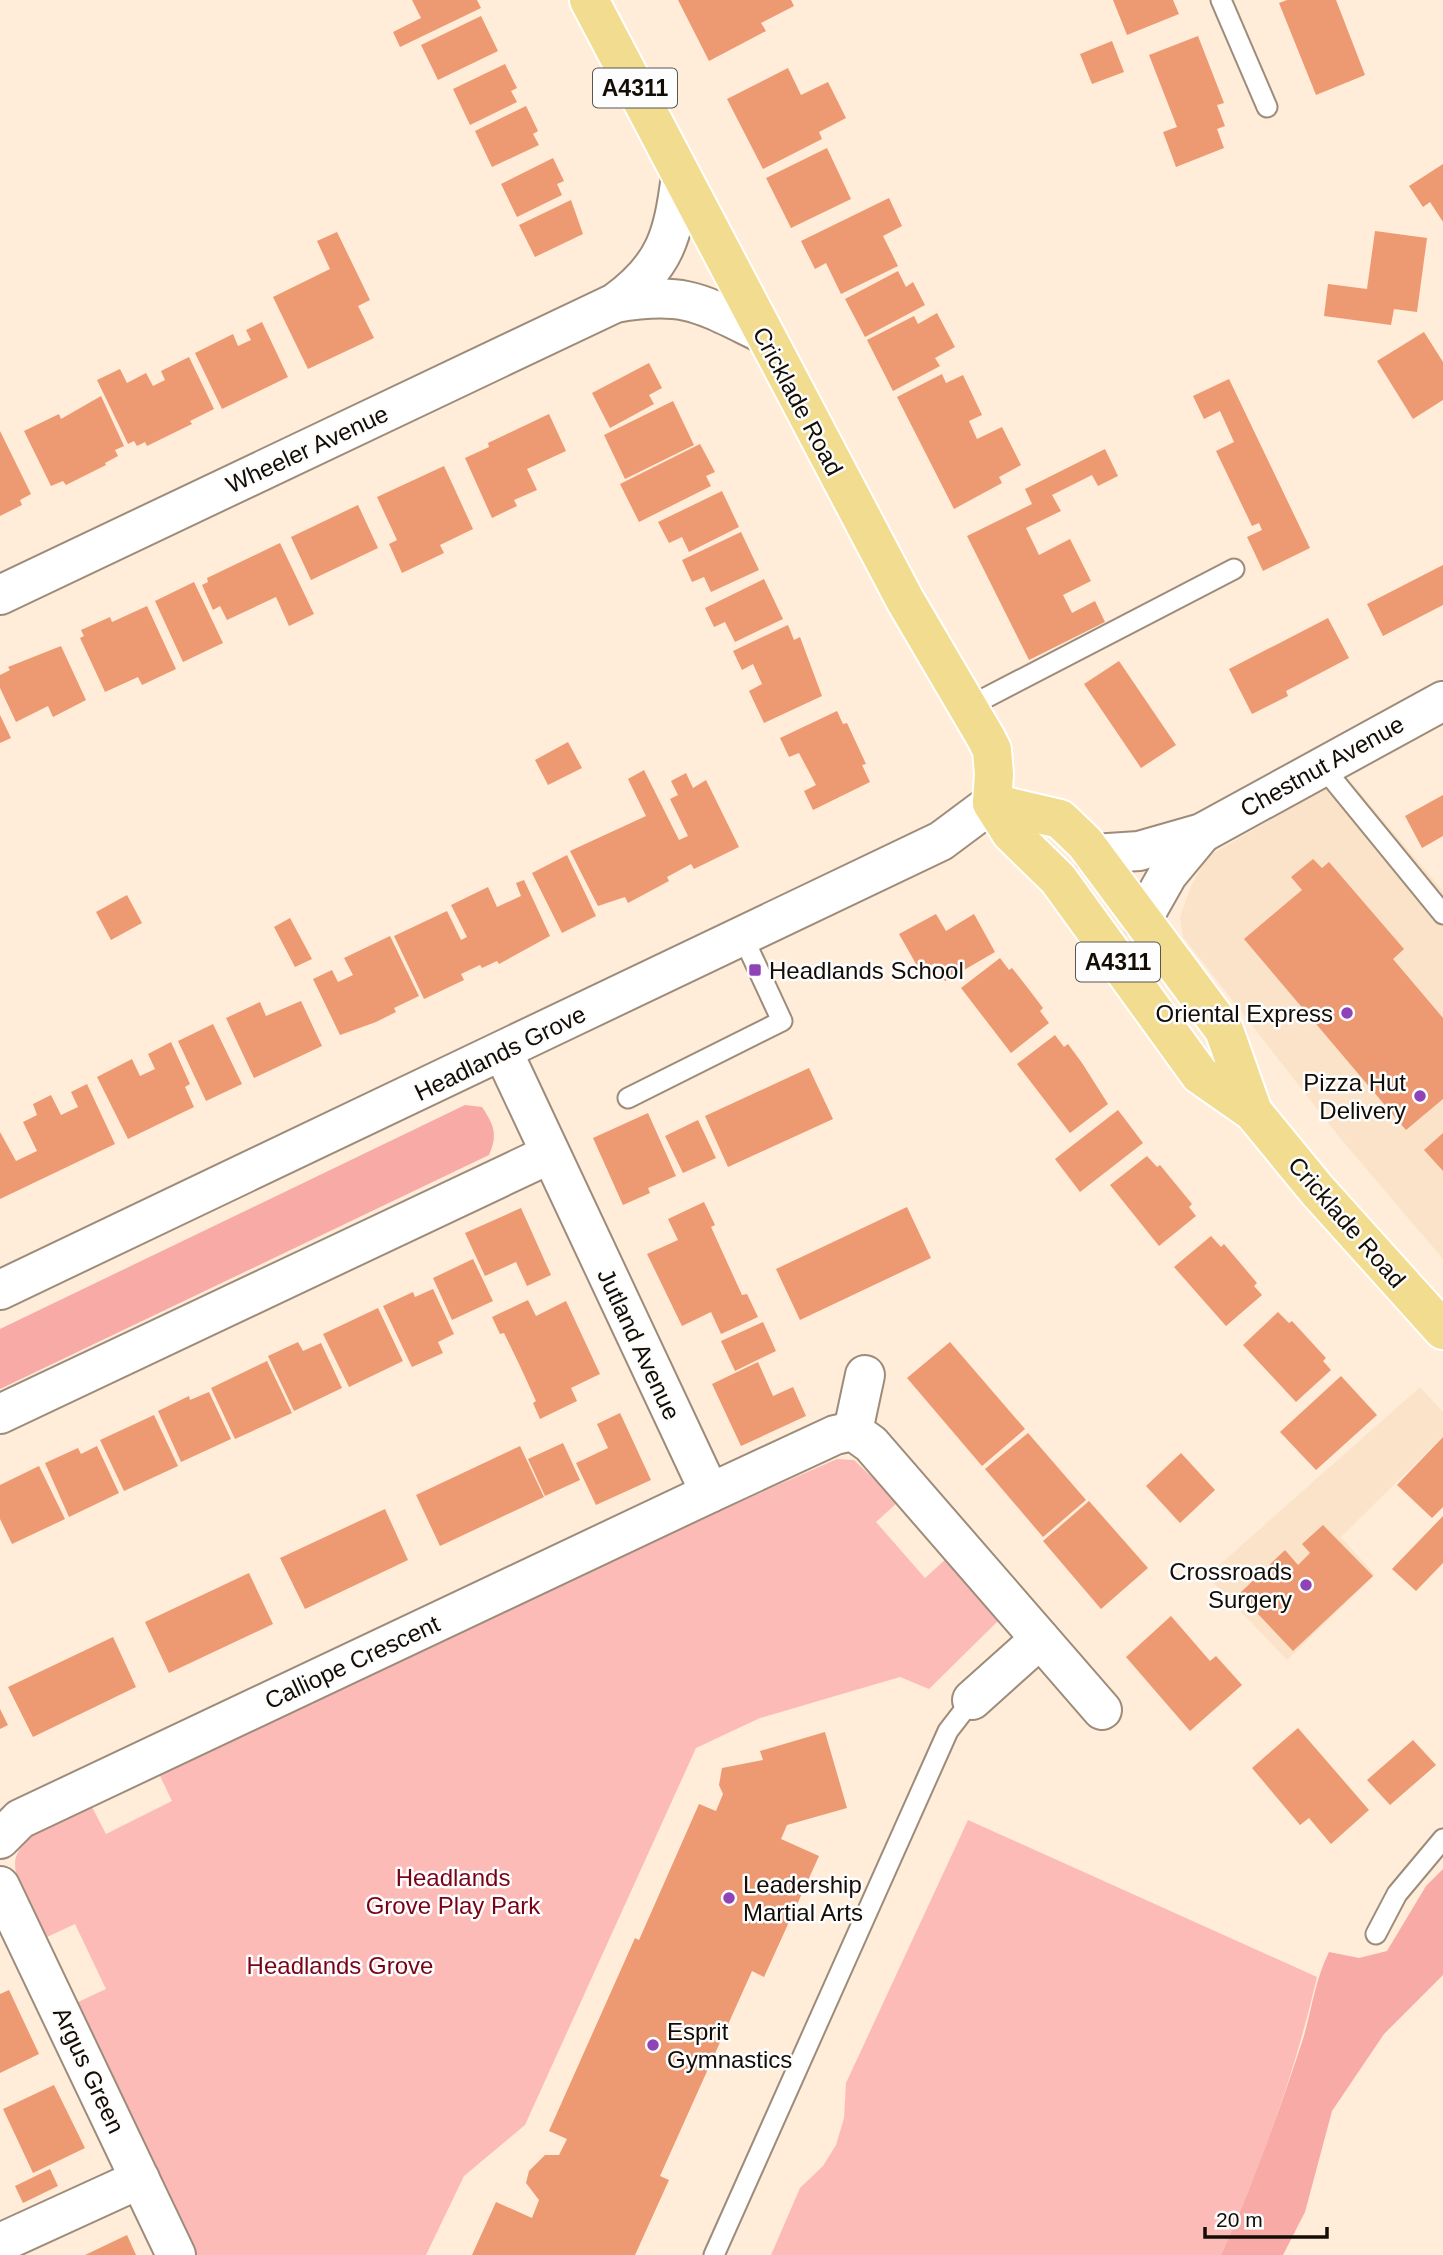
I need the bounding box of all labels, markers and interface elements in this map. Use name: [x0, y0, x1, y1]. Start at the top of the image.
road number: A4311: [593, 68, 677, 108]
street label: Cricklade Road: [748, 322, 848, 480]
street label: Wheeler Avenue: [222, 400, 392, 498]
street label: Chestnut Avenue: [1236, 710, 1408, 822]
road number: A4311: [1076, 942, 1160, 981]
place label: Headlands School: [769, 957, 964, 984]
marker: Headlands School: [747, 962, 763, 978]
street label: Headlands Grove: [410, 1000, 590, 1106]
place label: Oriental Express: [1156, 1000, 1333, 1027]
marker: Oriental Express: [1339, 1005, 1355, 1021]
place label: Pizza Hut Delivery: [1303, 1069, 1406, 1124]
marker: Pizza Hut Delivery: [1412, 1088, 1428, 1104]
street label: Cricklade Road: [1283, 1151, 1411, 1293]
street label: Jutland Avenue: [592, 1264, 686, 1424]
place label: Crossroads Surgery: [1169, 1558, 1292, 1613]
marker: Crossroads Surgery: [1298, 1577, 1314, 1593]
street label: Calliope Crescent: [260, 1610, 444, 1714]
park label: Headlands Grove Play Park: [366, 1864, 541, 1919]
place label: Leadership Martial Arts: [743, 1871, 863, 1926]
marker: Leadership Martial Arts: [721, 1890, 737, 1906]
park label: Headlands Grove: [247, 1952, 433, 1979]
street label: Argus Green: [48, 2003, 130, 2137]
place label: Esprit Gymnastics: [667, 2018, 792, 2073]
marker: Esprit Gymnastics: [645, 2037, 661, 2053]
scale bar: [1205, 2196, 1328, 2240]
text: 20 m: [1216, 2208, 1263, 2231]

